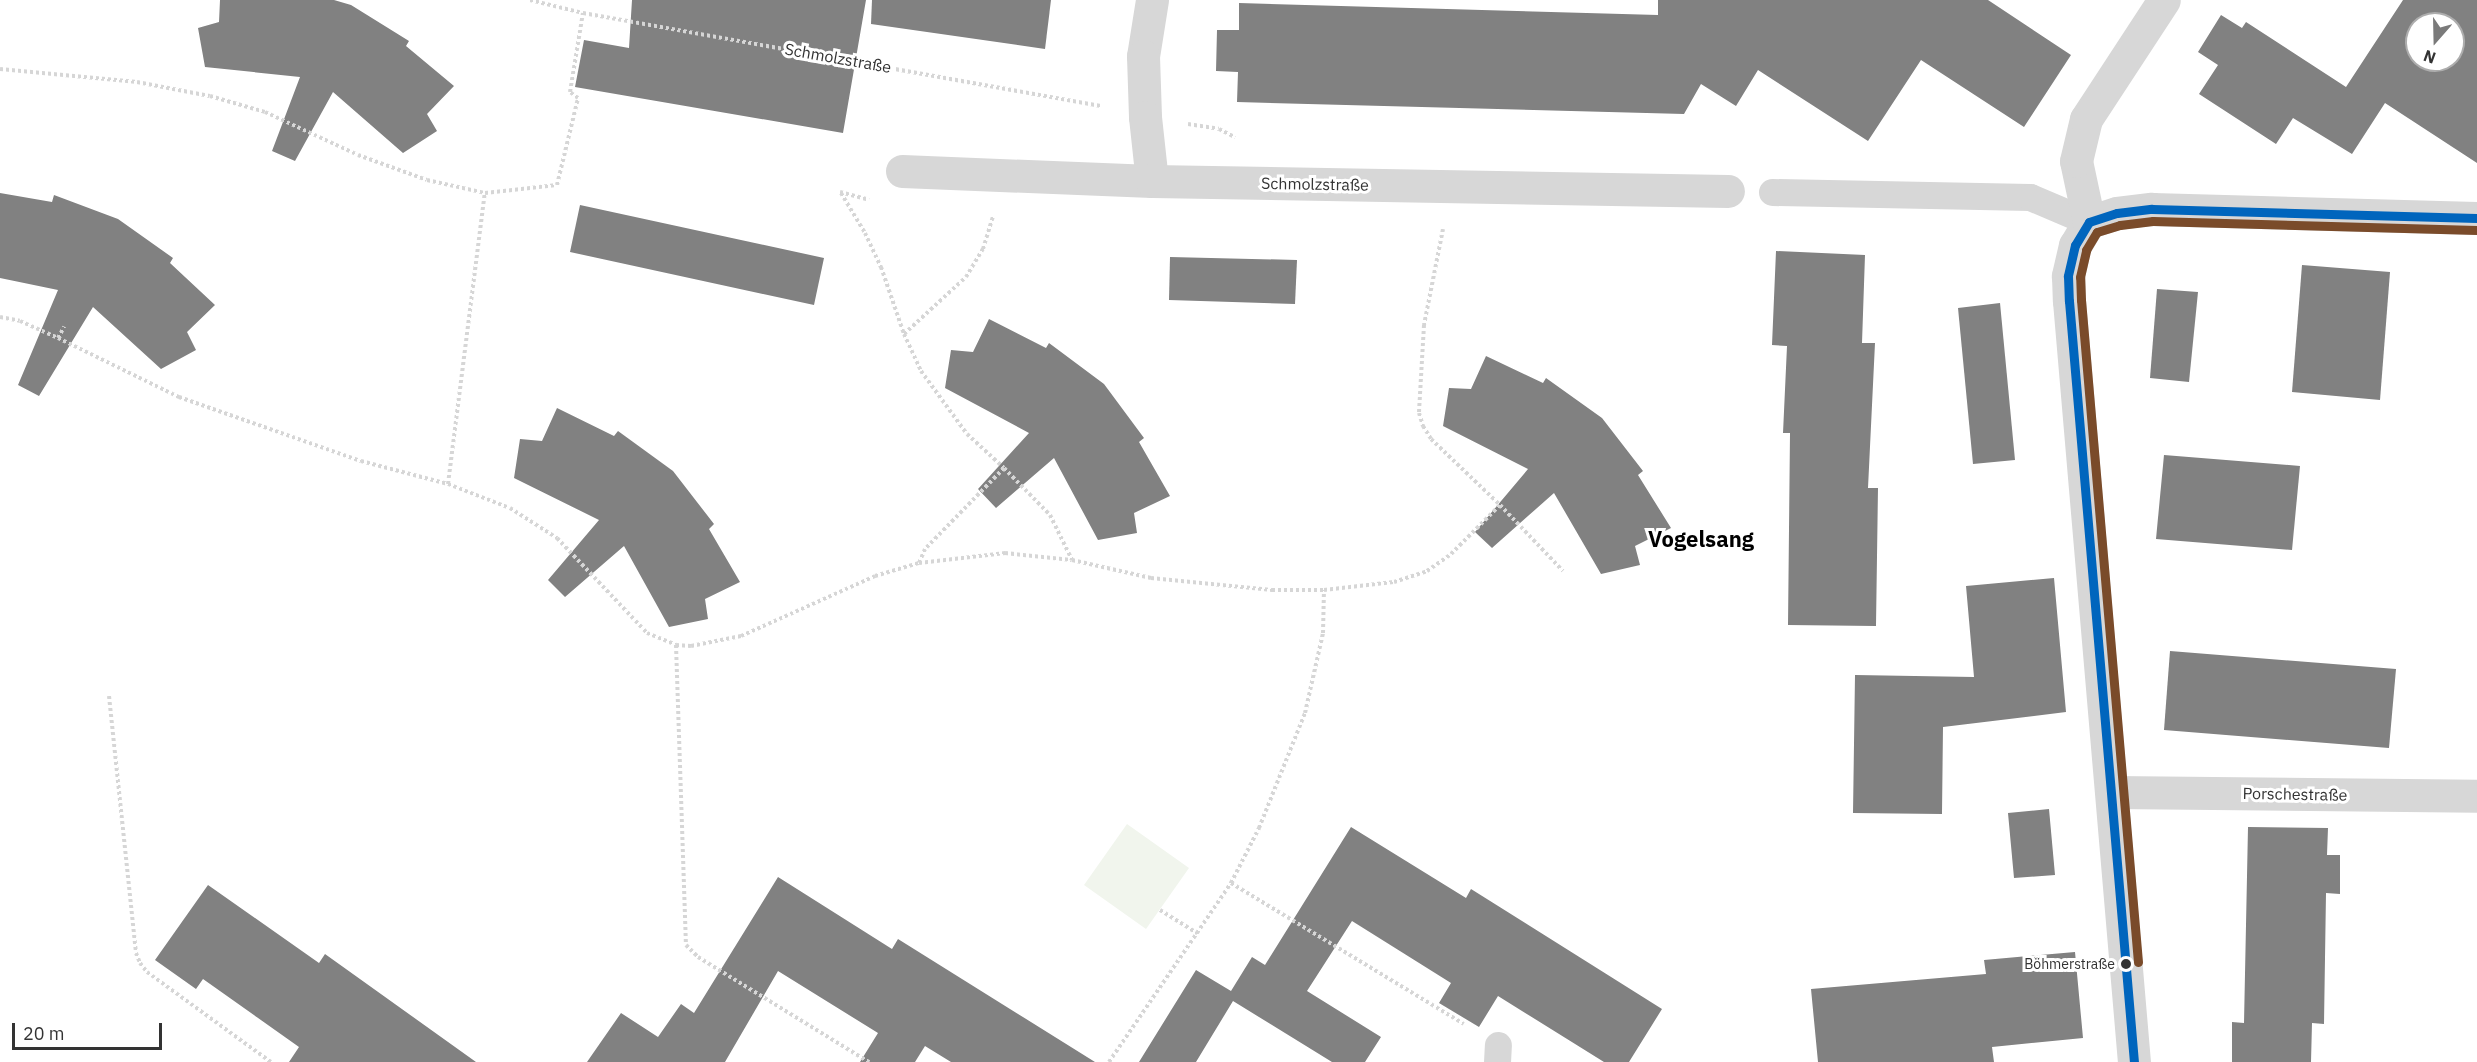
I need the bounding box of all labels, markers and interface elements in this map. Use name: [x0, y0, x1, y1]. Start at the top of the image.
north arrow: [2405, 12, 2465, 72]
street label: Schmolzstraße: [783, 39, 893, 77]
text: N: [2421, 46, 2438, 68]
street label: Schmolzstraße: [1261, 173, 1369, 195]
district label: Vogelsang: [1648, 526, 1754, 552]
street label: Porschestraße: [2243, 783, 2347, 805]
place label: Böhmerstraße: [2024, 956, 2115, 972]
marker: Böhmerstraße: [2120, 958, 2132, 970]
scale bar: [15, 1011, 165, 1049]
text: 20 m: [23, 1022, 65, 1045]

